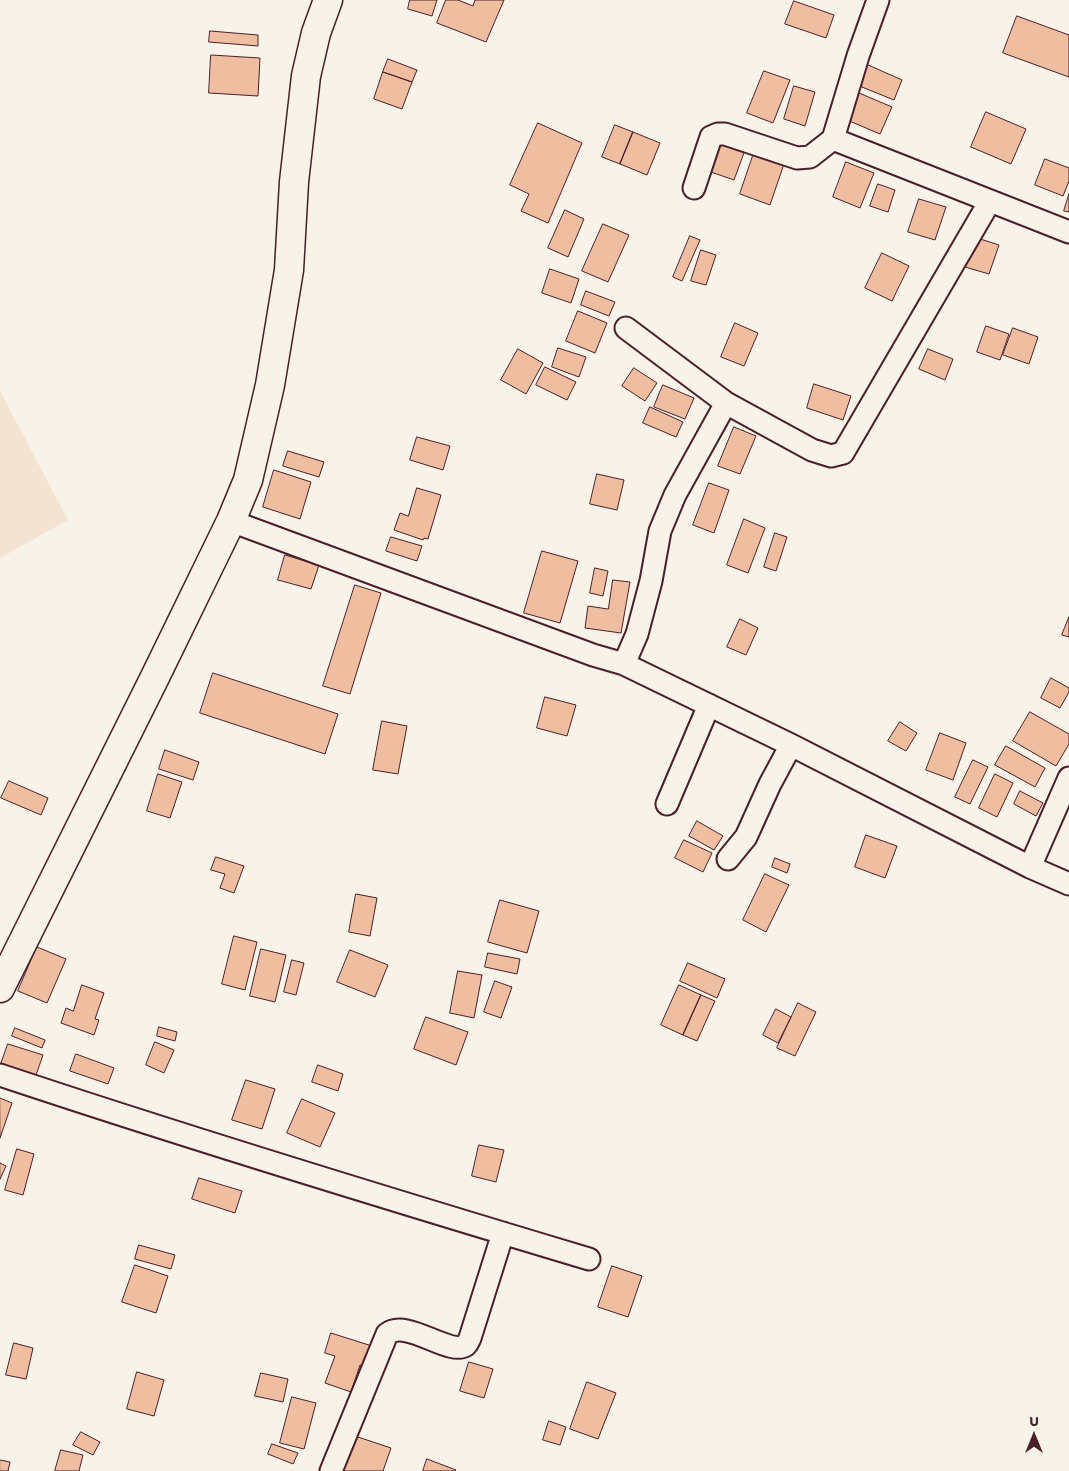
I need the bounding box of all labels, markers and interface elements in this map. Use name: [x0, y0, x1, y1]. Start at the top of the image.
north arrow: [1009, 1411, 1059, 1461]
text: U: [1029, 1412, 1039, 1430]

